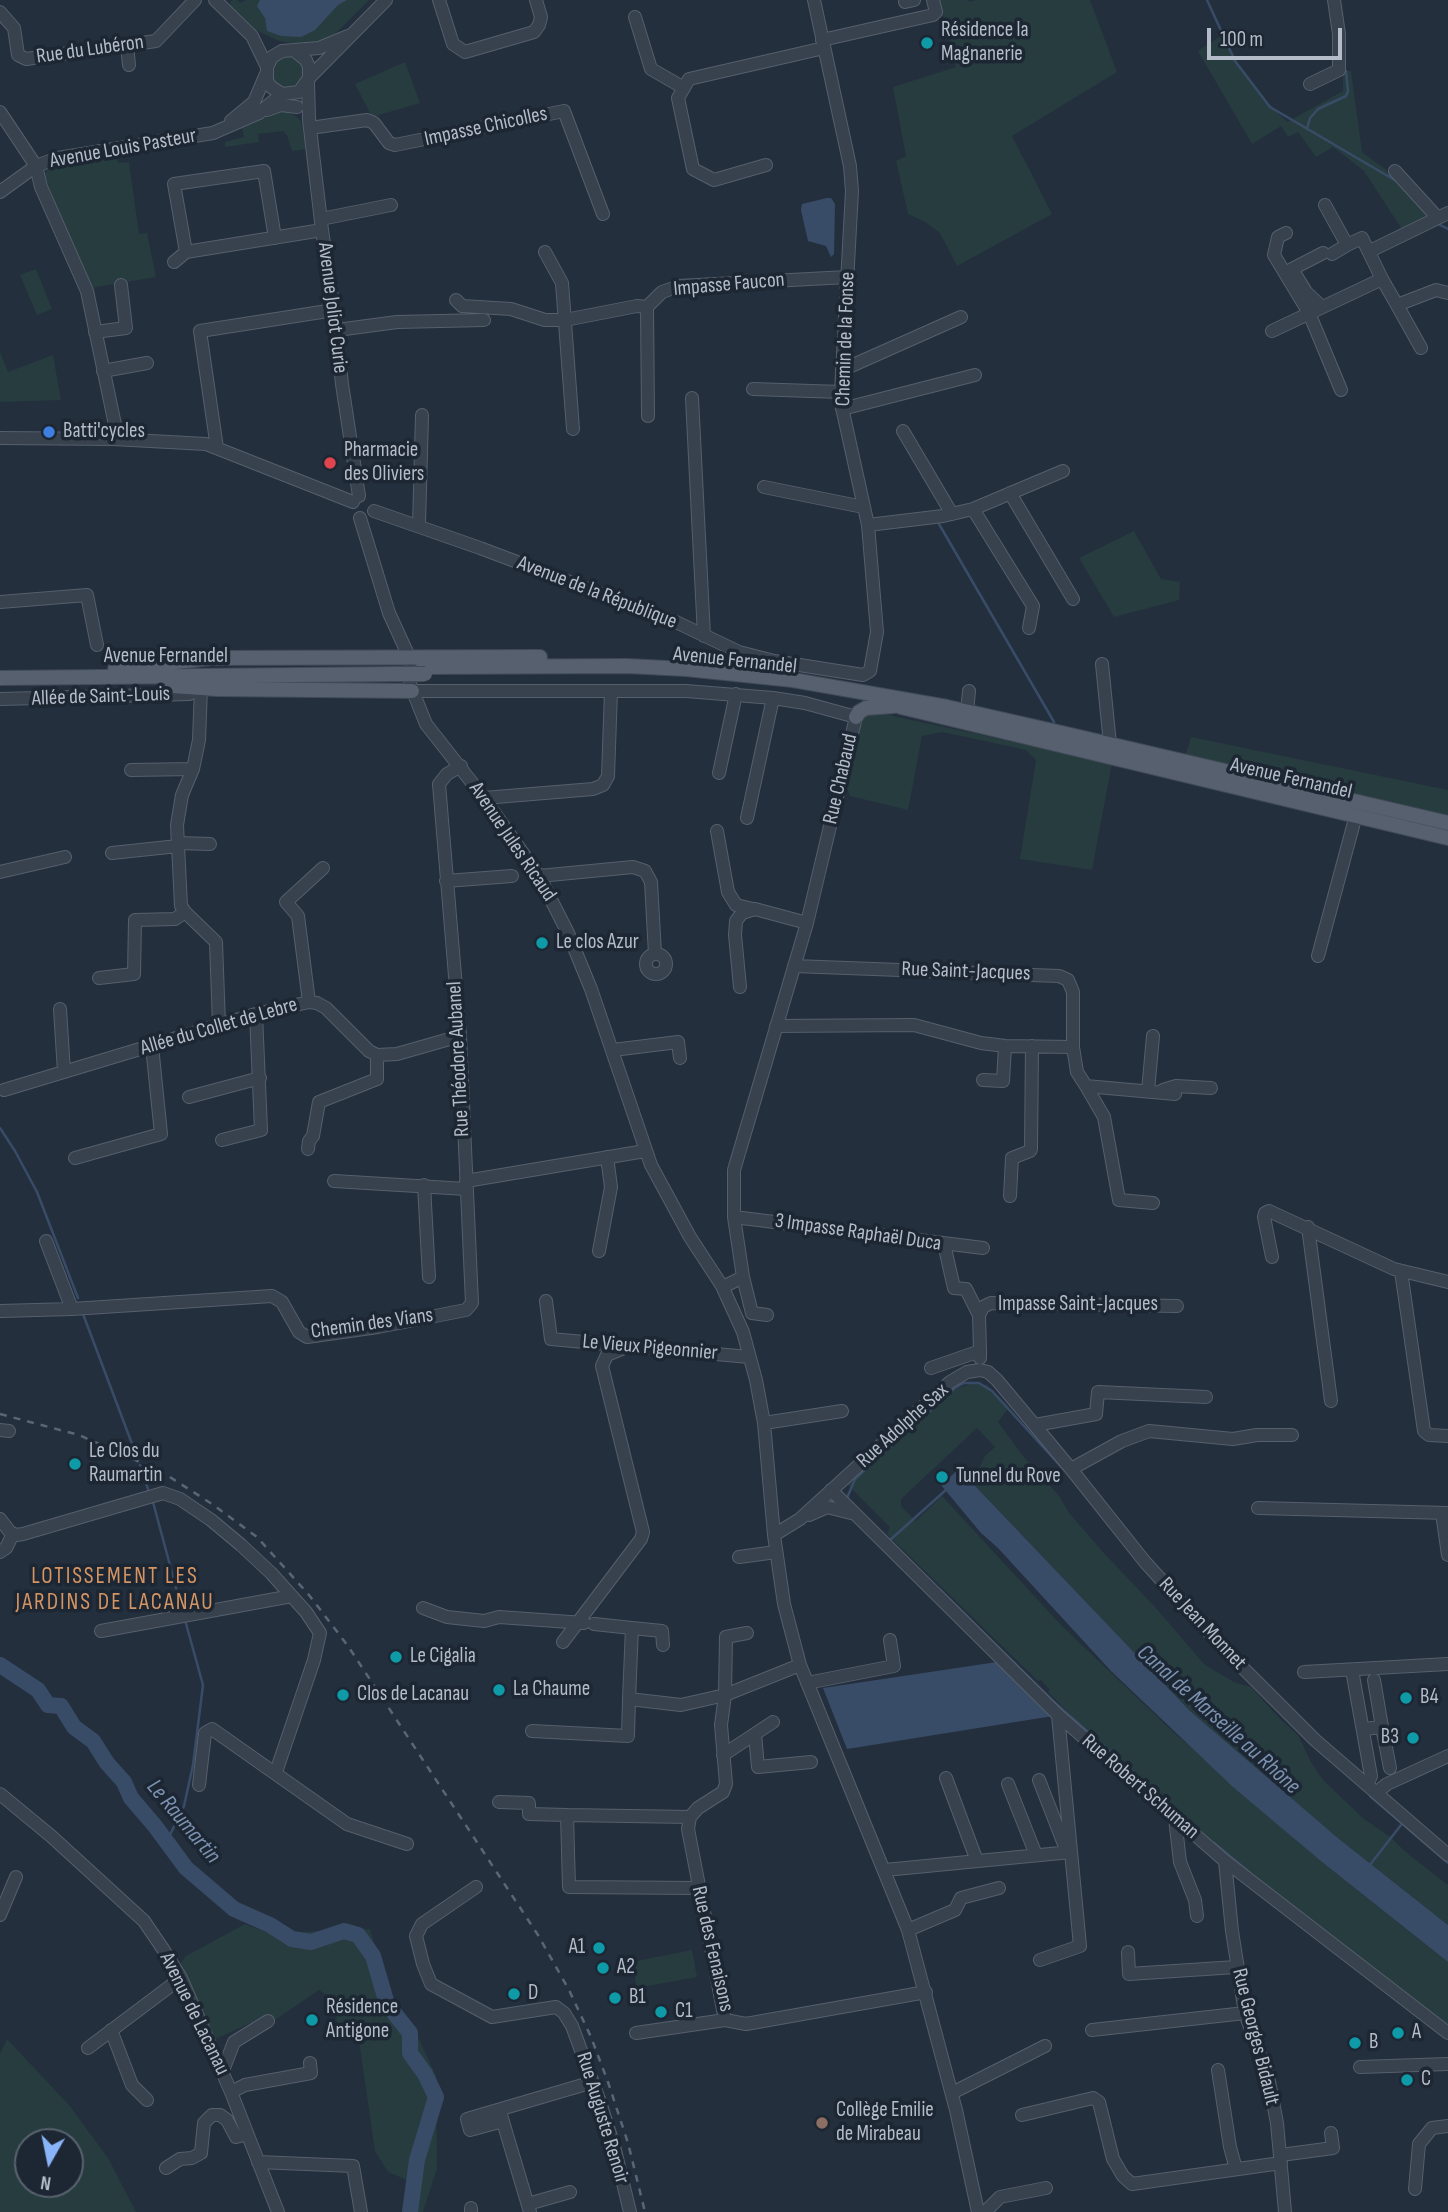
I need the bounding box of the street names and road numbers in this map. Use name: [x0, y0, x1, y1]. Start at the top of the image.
street label: Rue du Lubéron: [35, 30, 145, 70]
street label: Impasse Chicolles: [422, 102, 550, 152]
street label: Avenue Louis Pasteur: [48, 124, 198, 174]
street label: Avenue Joliot Curie: [311, 241, 353, 375]
street label: Impasse Faucon: [672, 268, 786, 302]
street label: Chemin de la Fonse: [831, 271, 861, 407]
street label: Avenue de la République: [514, 551, 680, 635]
street label: Avenue Fernandel: [672, 642, 798, 680]
street label: Avenue Fernandel: [104, 644, 228, 670]
street label: Allée de Saint-Louis: [31, 682, 171, 712]
street label: Rue Chabaud: [818, 731, 864, 827]
street label: Avenue Fernandel: [1228, 753, 1354, 805]
street label: Avenue Jules Ricaud: [463, 778, 561, 906]
street label: Rue Saint-Jacques: [901, 957, 1031, 987]
street label: Rue Théodore Aubanel: [442, 981, 476, 1137]
street label: Allée du Collet de Lebre: [138, 993, 300, 1061]
street label: 3 Impasse Raphaël Duca: [773, 1209, 943, 1257]
street label: Impasse Saint-Jacques: [998, 1292, 1158, 1318]
street label: Chemin des Vians: [309, 1303, 435, 1345]
street label: Le Vieux Pigeonnier: [581, 1330, 719, 1366]
street label: Rue Adolphe Sax: [852, 1378, 954, 1474]
street label: Rue Jean Monnet: [1153, 1572, 1251, 1676]
street label: Rue Robert Schuman: [1076, 1729, 1204, 1845]
street label: Rue des Fenaisons: [685, 1884, 739, 2014]
street label: Avenue de Lacanau: [153, 1949, 235, 2079]
street label: Rue Georges Bidault: [1226, 1966, 1284, 2108]
street label: Rue Auguste Renoir: [570, 2049, 634, 2187]

